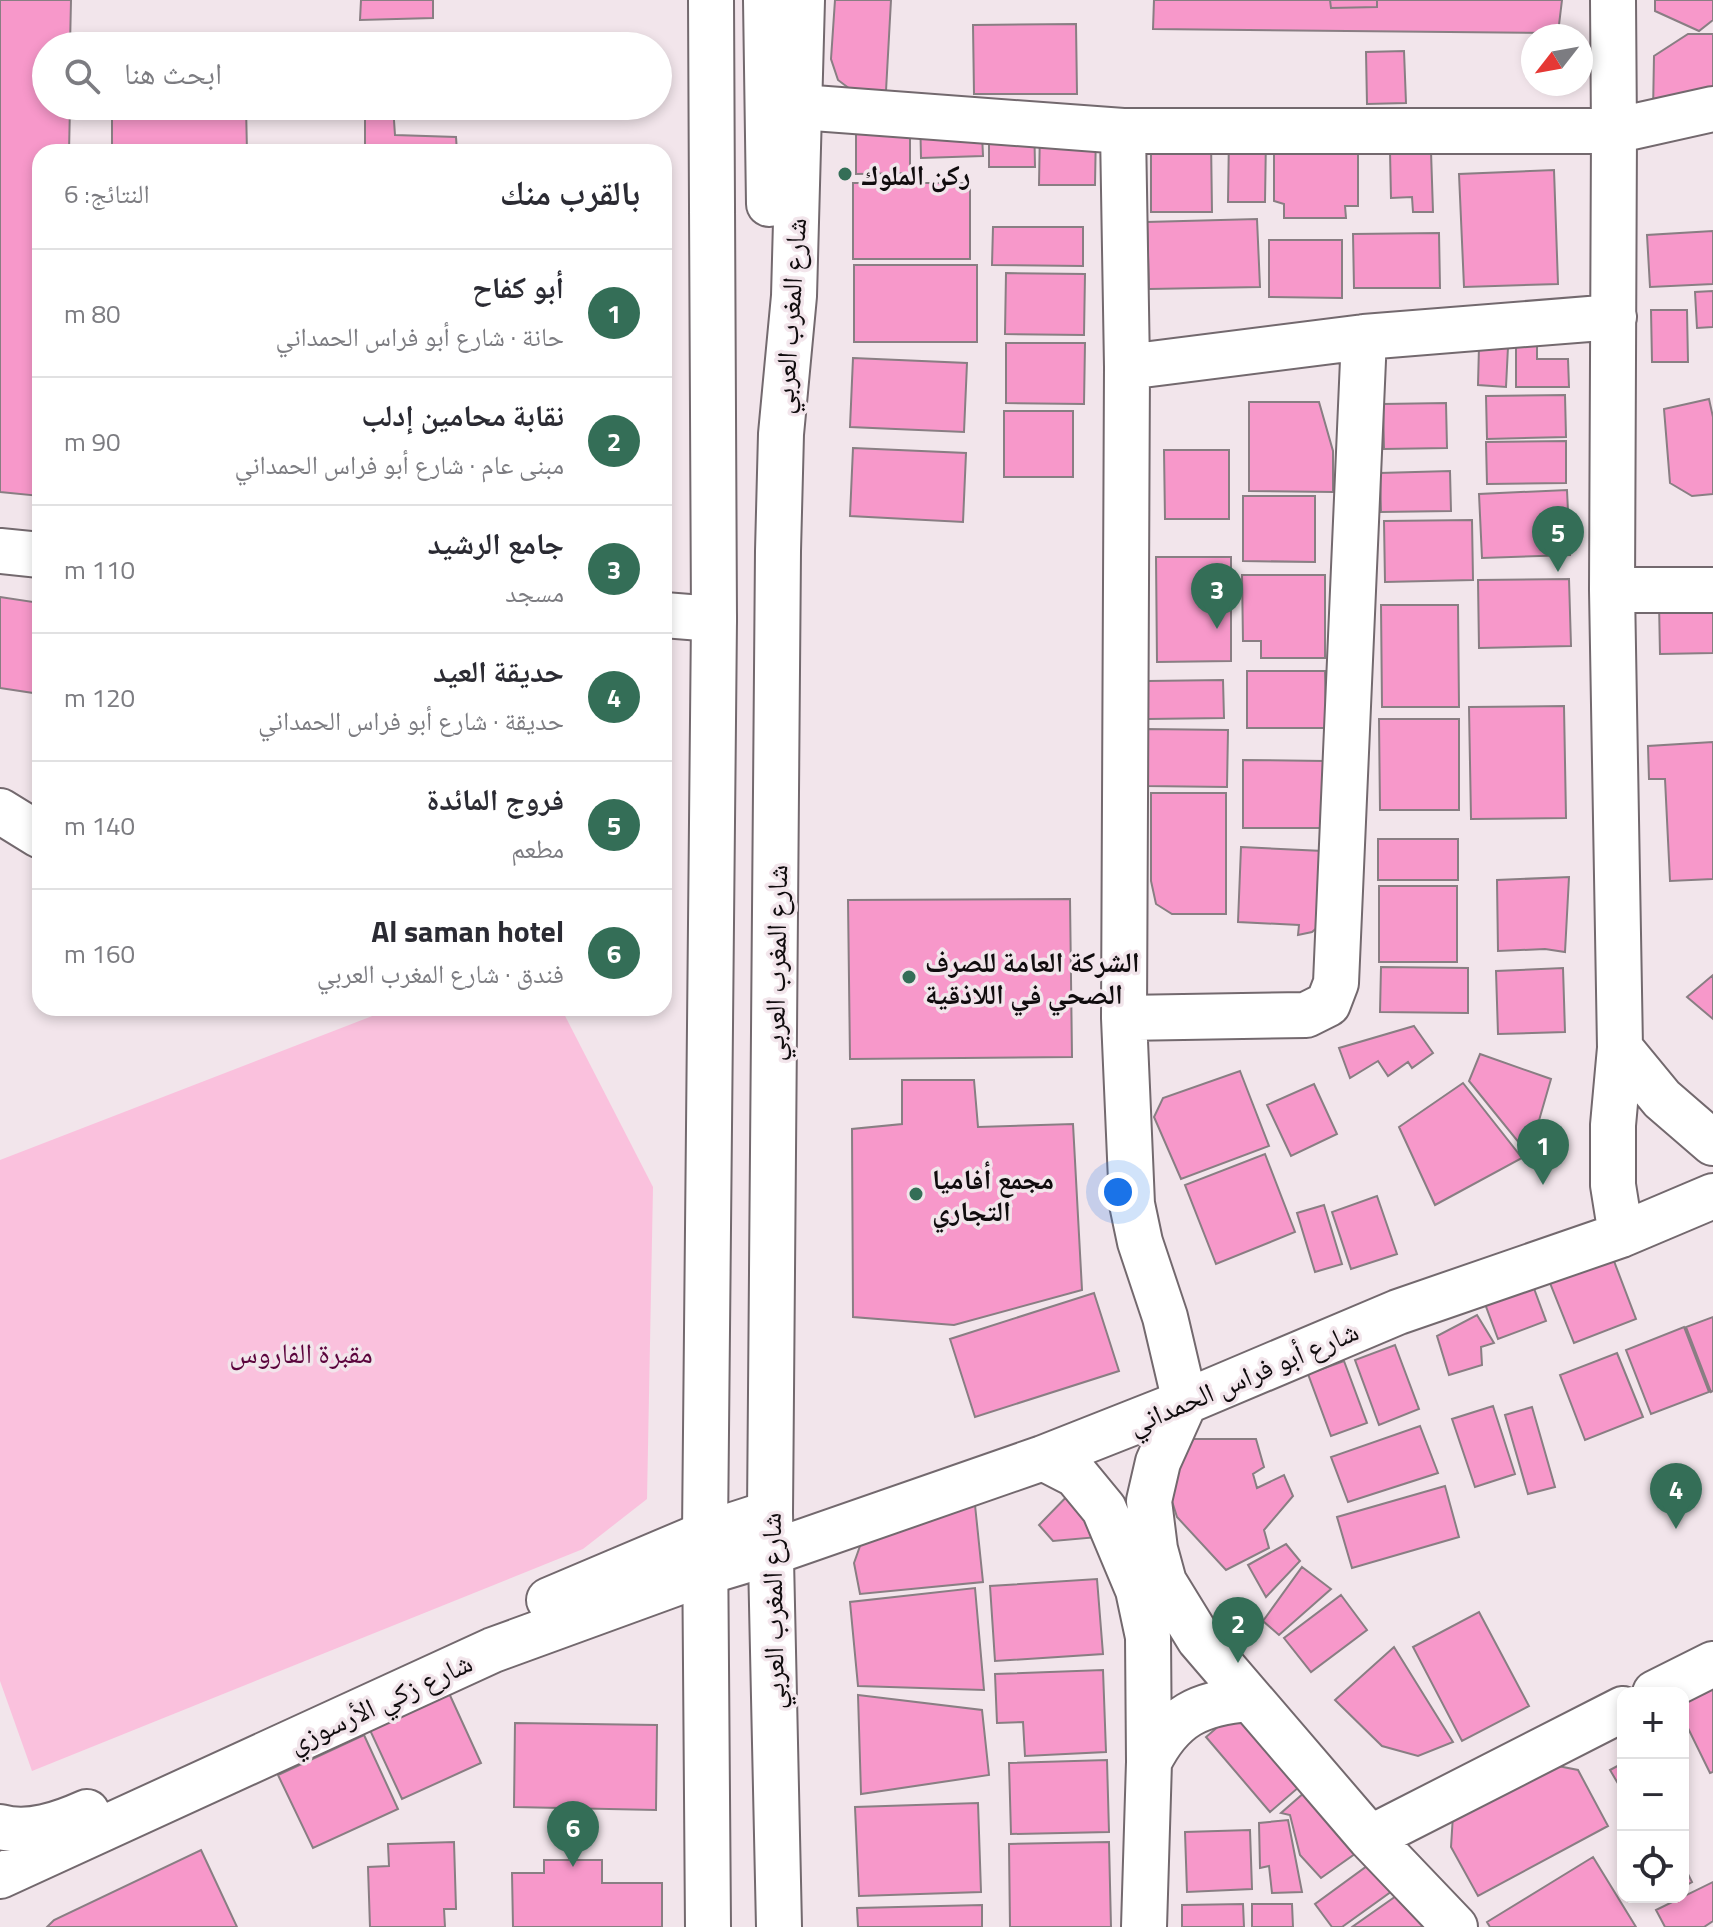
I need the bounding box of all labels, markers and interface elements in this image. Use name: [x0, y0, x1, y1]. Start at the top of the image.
north arrow: [1521, 24, 1593, 96]
search box: [32, 32, 672, 120]
text: ابحث هنا: [124, 50, 222, 96]
icon: search: [60, 54, 104, 98]
place label: ركن الملوك: [861, 153, 970, 196]
marker: ركن الملوك: [836, 165, 854, 183]
text: بالقرب منك: [500, 166, 640, 218]
text: النتائج: 6: [64, 174, 150, 213]
street label: شارع المغرب العربي: [761, 216, 819, 416]
text: أبو كفاح: [472, 264, 564, 310]
text: 80 m: [64, 294, 121, 333]
text: 1: [607, 294, 621, 333]
text: حانة · شارع أبو فراس الحمداني: [276, 317, 564, 356]
text: نقابة محامين إدلب: [361, 392, 564, 438]
text: 90 m: [64, 422, 121, 461]
text: 2: [607, 422, 621, 461]
text: مبنى عام · شارع أبو فراس الحمداني: [235, 445, 564, 484]
pin: 5: [1532, 506, 1584, 572]
text: جامع الرشيد: [428, 520, 564, 566]
text: 110 m: [64, 550, 135, 589]
text: 3: [607, 550, 621, 589]
pin: 3: [1191, 563, 1243, 629]
text: مسجد: [505, 573, 564, 612]
text: حديقة العيد: [433, 648, 564, 694]
text: 120 m: [64, 678, 135, 717]
text: 4: [607, 678, 621, 717]
text: حديقة · شارع أبو فراس الحمداني: [258, 701, 564, 740]
text: فروج المائدة: [427, 776, 564, 822]
text: 140 m: [64, 806, 135, 845]
text: 5: [607, 806, 621, 845]
text: مطعم: [511, 829, 564, 868]
street label: شارع المغرب العربي: [752, 864, 800, 1062]
text: Al saman hotel: [371, 908, 564, 954]
text: 160 m: [64, 934, 135, 973]
text: 6: [607, 934, 621, 973]
place label: الشركة العامة للصرف الصحي في اللاذقية: [925, 940, 1140, 1016]
text: فندق · شارع المغرب العربي: [317, 954, 564, 993]
marker: الشركة العامة للصرف الصحي في اللاذقية: [900, 968, 918, 986]
pin: 1: [1517, 1119, 1569, 1185]
place label: مجمع أفاميا التجاري: [932, 1157, 1054, 1233]
your location: [1098, 1172, 1138, 1212]
marker: مجمع أفاميا التجاري: [907, 1185, 925, 1203]
street label: شارع أبو فراس الحمداني: [1121, 1309, 1366, 1447]
park label: مقبرة الفاروس: [229, 1331, 373, 1374]
pin: 4: [1650, 1463, 1702, 1529]
street label: شارع المغرب العربي: [749, 1512, 797, 1710]
pin: 2: [1212, 1597, 1264, 1663]
street label: شارع زكي الأرسوزي: [281, 1640, 480, 1765]
map controls: [1617, 1687, 1689, 1903]
button: +: [1617, 1687, 1689, 1759]
button: −: [1617, 1759, 1689, 1831]
pin: 6: [547, 1801, 599, 1867]
button: locate: [1617, 1831, 1689, 1903]

